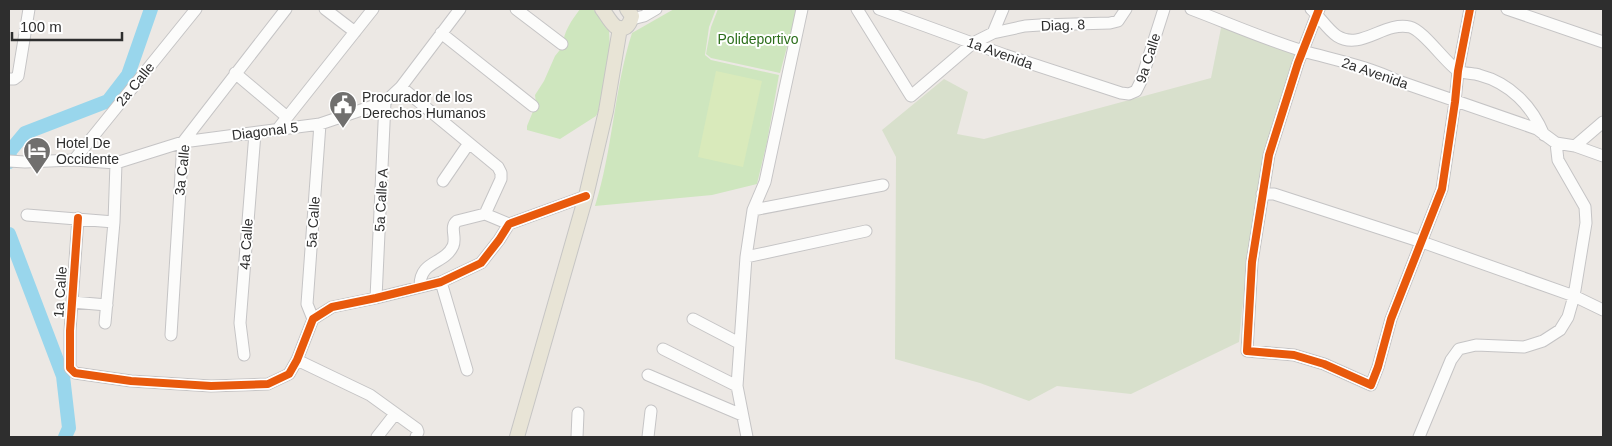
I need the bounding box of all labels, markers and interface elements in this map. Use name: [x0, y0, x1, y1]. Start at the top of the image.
scale bar: [12, 10, 122, 42]
street label: Diag. 8: [1041, 16, 1086, 34]
text: 100 m: [20, 18, 62, 35]
park label: Polideportivo: [718, 31, 799, 47]
street label: 9a Calle: [1132, 31, 1164, 85]
street label: 1a Avenida: [965, 34, 1035, 72]
street label: 2a Avenida: [1340, 54, 1410, 92]
street label: 2a Calle: [113, 59, 158, 109]
place label: Procurador de los Derechos Humanos: [362, 89, 486, 121]
public building icon: Procurador de los Derechos Humanos: [328, 90, 358, 129]
street label: Diagonal 5: [231, 119, 299, 143]
place label: Hotel De Occidente: [56, 135, 119, 167]
hotel icon: Hotel De Occidente: [22, 136, 52, 175]
street label: 3a Calle: [171, 143, 193, 196]
street label: 5a Calle A: [371, 167, 391, 232]
street label: 5a Calle: [303, 196, 323, 248]
street label: 4a Calle: [236, 218, 256, 270]
street label: 1a Calle: [50, 266, 70, 318]

